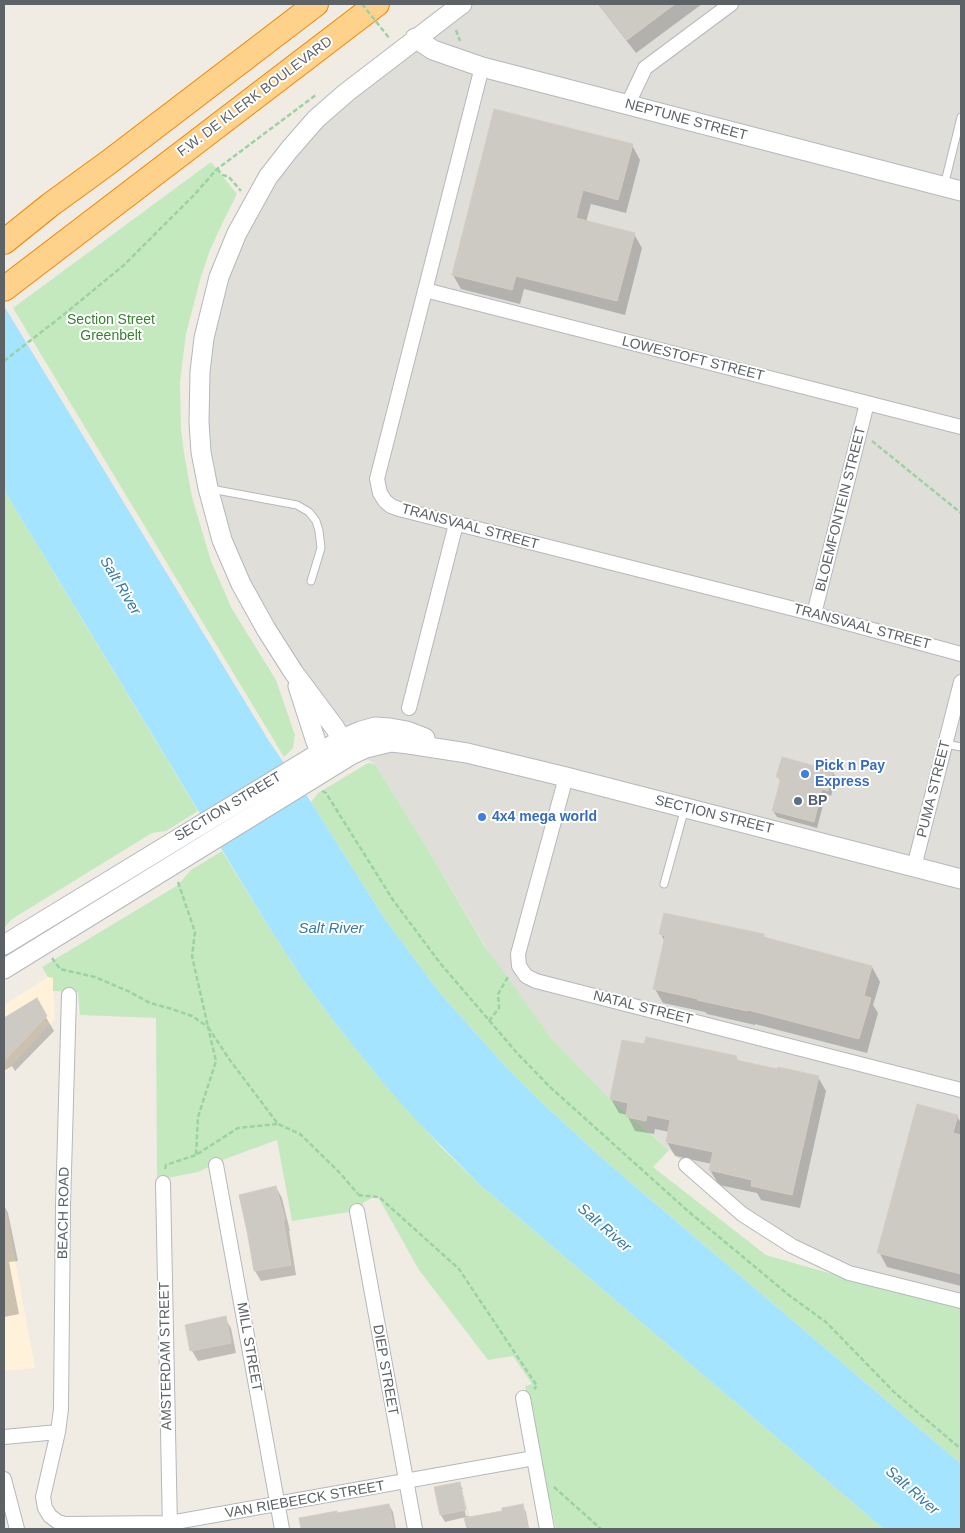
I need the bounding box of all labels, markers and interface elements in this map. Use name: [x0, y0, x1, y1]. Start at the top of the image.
street label: F.W. DE KLERK BOULEVARD: [174, 33, 336, 161]
street label: NEPTUNE STREET: [623, 96, 749, 144]
park label: Section Street Greenbelt: [67, 312, 155, 344]
street label: LOWESTOFT STREET: [620, 333, 766, 385]
street label: BLOEMFONTEIN STREET: [812, 425, 870, 593]
street label: TRANSVAAL STREET: [400, 501, 540, 553]
water label: Salt River: [96, 553, 144, 619]
street label: TRANSVAAL STREET: [792, 601, 932, 653]
street label: PUMA STREET: [914, 739, 954, 839]
place label: Pick n Pay Express: [815, 758, 885, 790]
marker: Pick n Pay Express: [799, 768, 811, 780]
street label: SECTION STREET: [172, 769, 284, 845]
street label: SECTION STREET: [653, 792, 775, 838]
place label: BP: [808, 793, 827, 809]
marker: BP: [792, 795, 804, 807]
place label: 4x4 mega world: [492, 809, 597, 825]
marker: 4x4 mega world: [476, 811, 488, 823]
water label: Salt River: [298, 920, 364, 938]
street label: NATAL STREET: [591, 987, 695, 1029]
street label: BEACH ROAD: [55, 1167, 73, 1259]
water label: Salt River: [574, 1200, 634, 1256]
street label: AMSTERDAM STREET: [156, 1282, 176, 1430]
street label: MILL STREET: [233, 1301, 265, 1393]
street label: DIEP STREET: [369, 1323, 401, 1417]
water label: Salt River: [882, 1463, 942, 1519]
street label: VAN RIEBEECK STREET: [224, 1478, 386, 1522]

